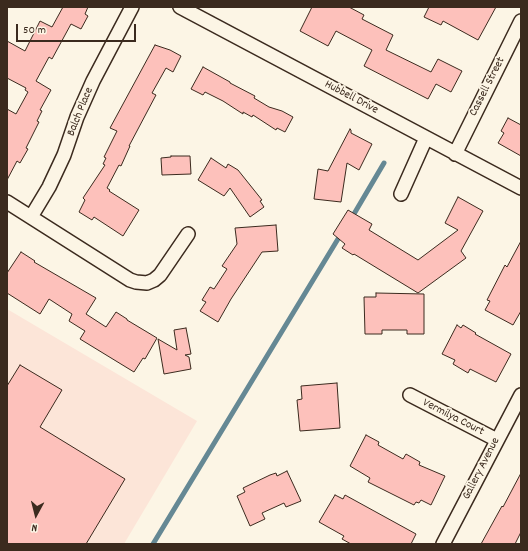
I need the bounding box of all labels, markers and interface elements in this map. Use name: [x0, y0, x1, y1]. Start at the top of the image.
scale bar: [18, 16, 138, 42]
text: 50 m: [23, 22, 46, 39]
street label: Cassell Street: [467, 55, 509, 119]
street label: Hubbell Drive: [322, 78, 380, 118]
street label: Balch Place: [65, 86, 97, 138]
street label: Vermilya Court: [420, 396, 486, 440]
street label: Gallery Avenue: [460, 436, 504, 502]
north arrow: [16, 495, 56, 535]
text: N: [31, 519, 38, 535]

